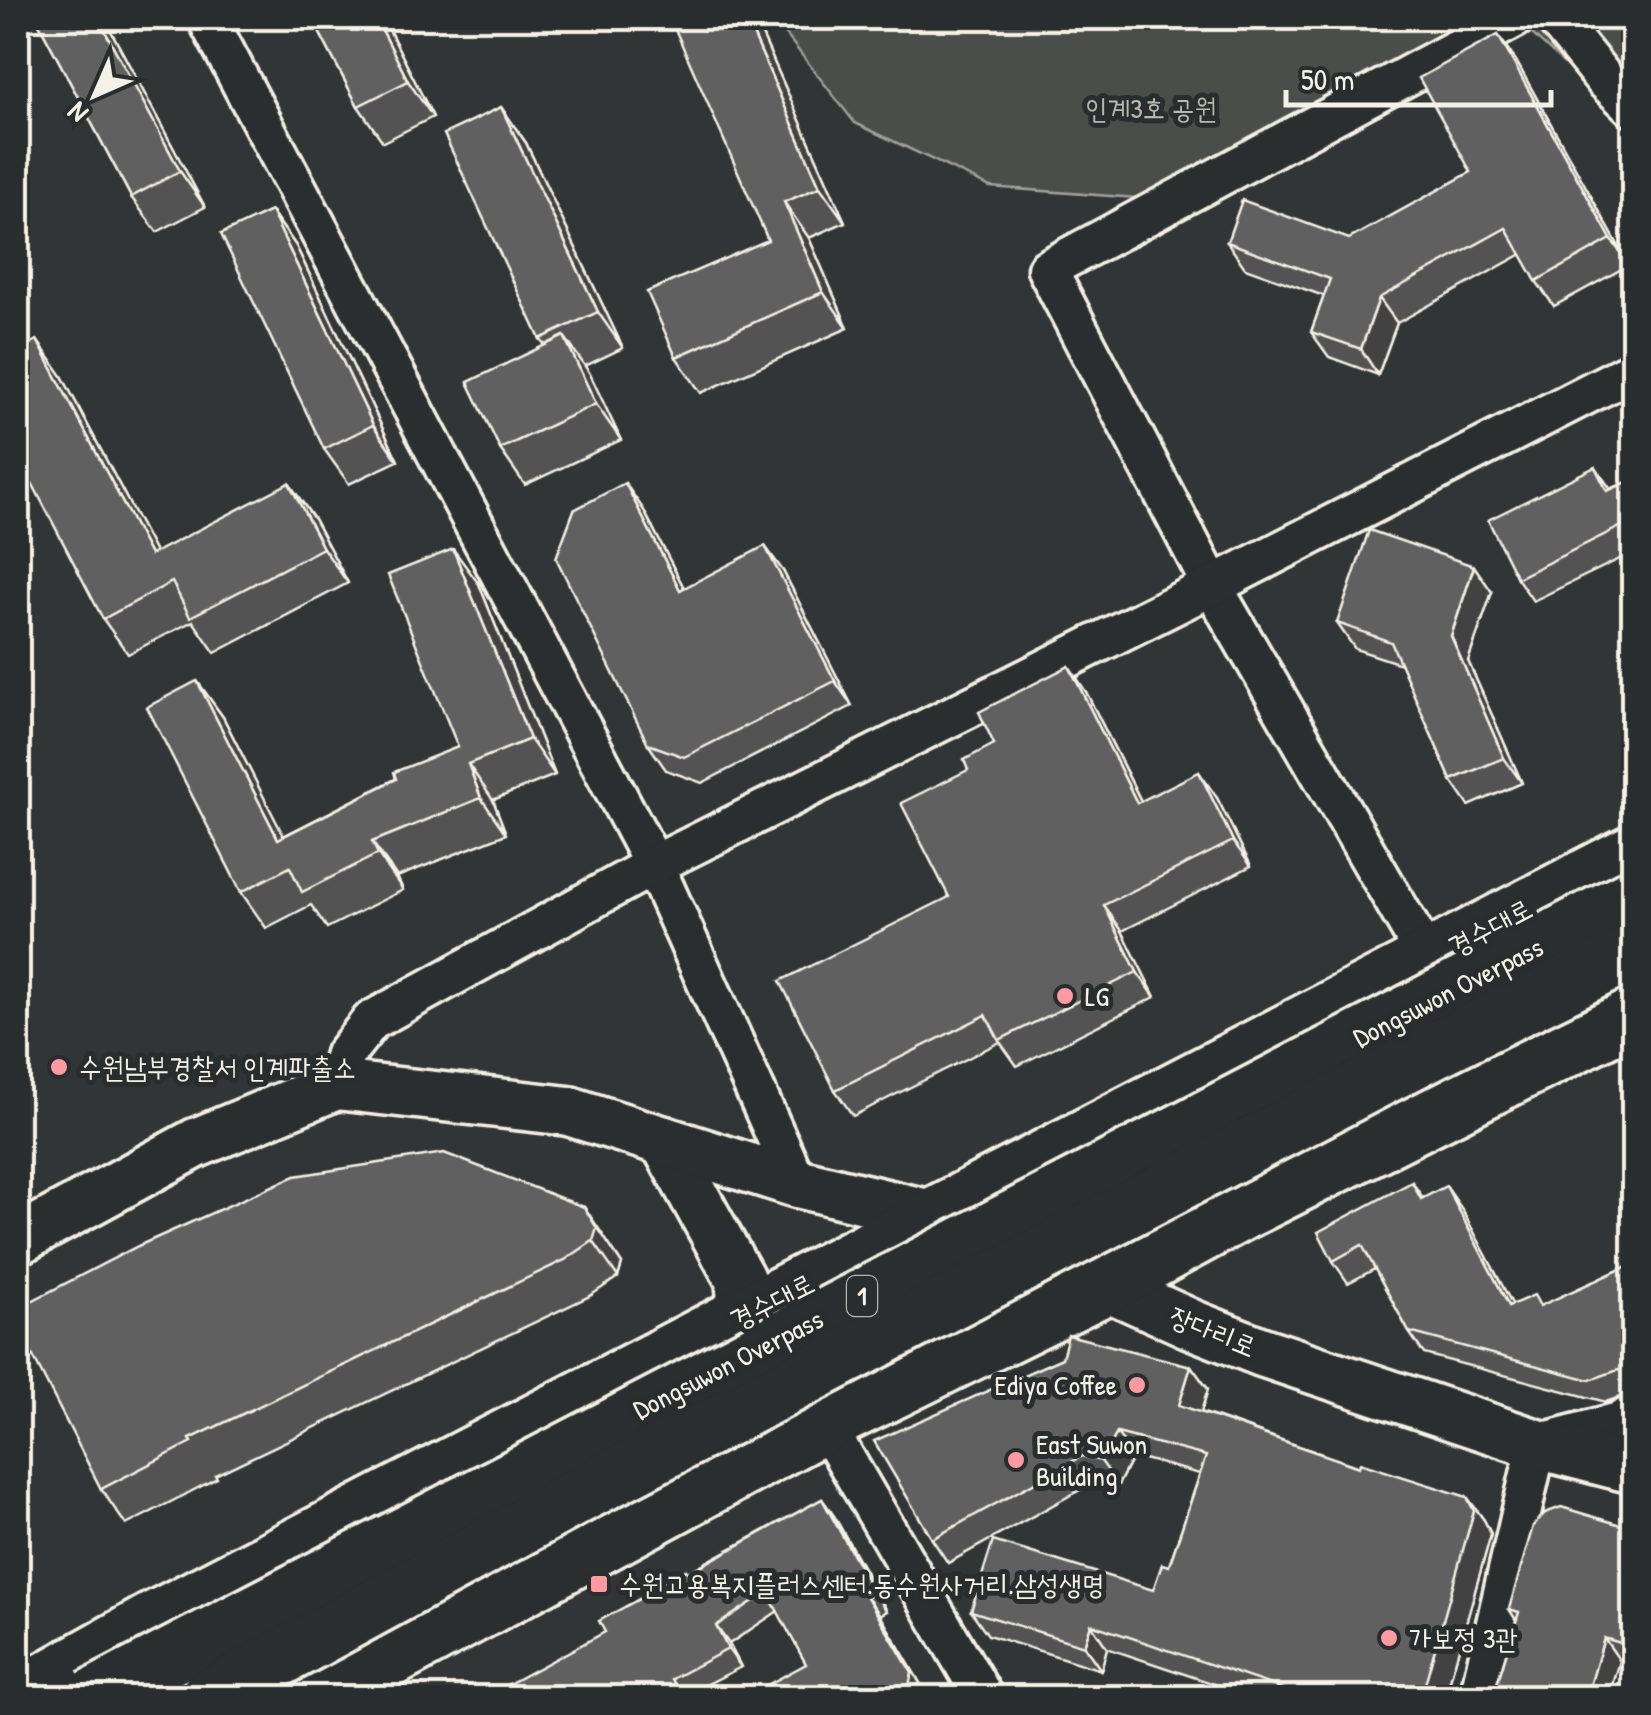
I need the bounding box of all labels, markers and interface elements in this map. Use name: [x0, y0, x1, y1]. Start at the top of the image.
north arrow: [45, 45, 145, 145]
scale bar: [1286, 45, 1551, 107]
text: 50 m: [1301, 59, 1354, 99]
park label: 인계3호 공원: [1085, 89, 1217, 127]
text: N: [59, 94, 96, 131]
street label: 경수대로: [1441, 889, 1539, 965]
street label: Dongsuwon Overpass: [1347, 928, 1549, 1056]
place label: LG: [1085, 977, 1109, 1015]
marker: LG: [1054, 985, 1076, 1007]
place label: 수원남부경찰서 인계파출소: [79, 1048, 356, 1086]
marker: 수원남부경찰서 인계파출소: [48, 1056, 70, 1078]
street label: 경수대로: [723, 1264, 821, 1338]
road number: 1: [847, 1276, 877, 1316]
street label: 장다리로: [1164, 1297, 1262, 1365]
street label: Dongsuwon Overpass: [627, 1300, 829, 1428]
place label: Ediya Coffee: [995, 1366, 1117, 1404]
marker: Ediya Coffee: [1126, 1374, 1148, 1396]
place label: East Suwon Building: [1036, 1425, 1147, 1495]
marker: East Suwon Building: [1005, 1449, 1027, 1471]
place label: 수원고용복지플러스센터.동수원사거리.삼성생명: [619, 1565, 1104, 1603]
marker: 수원고용복지플러스센터.동수원사거리.삼성생명: [588, 1573, 610, 1595]
place label: 가보정 3관: [1409, 1619, 1518, 1657]
marker: 가보정 3관: [1378, 1627, 1400, 1649]

